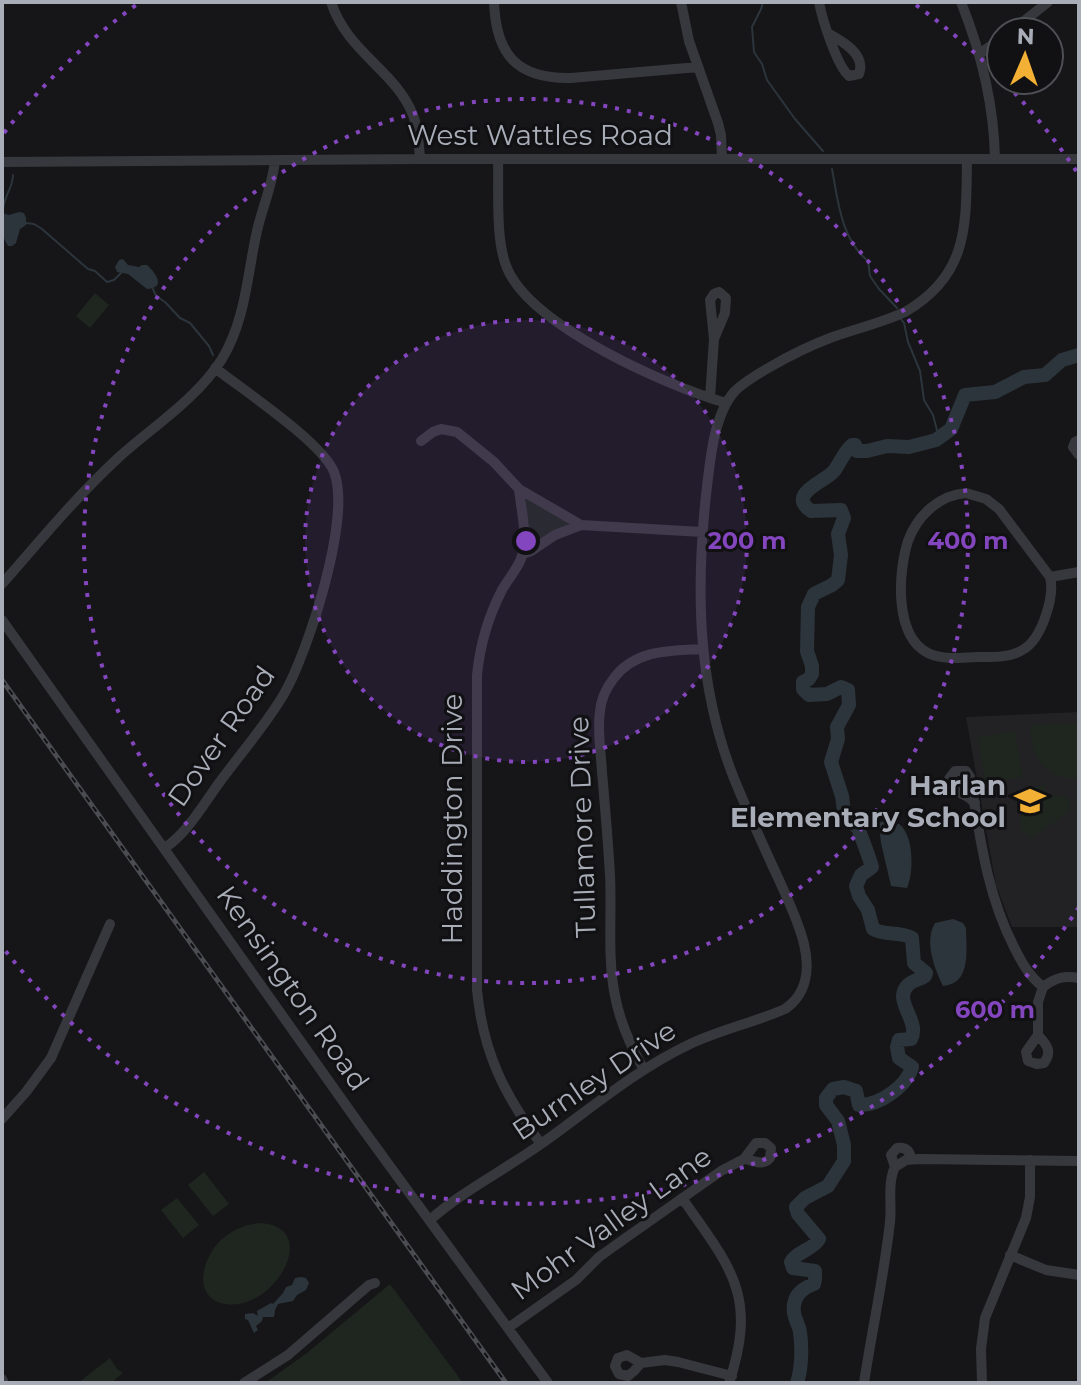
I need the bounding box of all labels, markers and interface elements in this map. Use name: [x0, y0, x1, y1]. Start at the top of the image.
north arrow: [985, 16, 1065, 96]
text: N: [1016, 23, 1035, 50]
street label: West Wattles Road: [407, 118, 673, 152]
text: 200 m: [708, 526, 786, 555]
text: 400 m: [927, 526, 1009, 555]
centre of rings: [512, 527, 540, 555]
street label: Dover Road: [160, 659, 282, 813]
street label: Haddington Drive: [435, 694, 469, 944]
street label: Tullamore Drive: [561, 716, 603, 938]
place label: Harlan Elementary School: [730, 768, 1006, 834]
school or university icon: Harlan Elementary School: [1013, 784, 1047, 818]
street label: Kensington Road: [210, 879, 376, 1097]
text: 600 m: [955, 995, 1035, 1024]
street label: Burnley Drive: [506, 1013, 682, 1147]
street label: Mohr Valley Lane: [504, 1139, 718, 1307]

